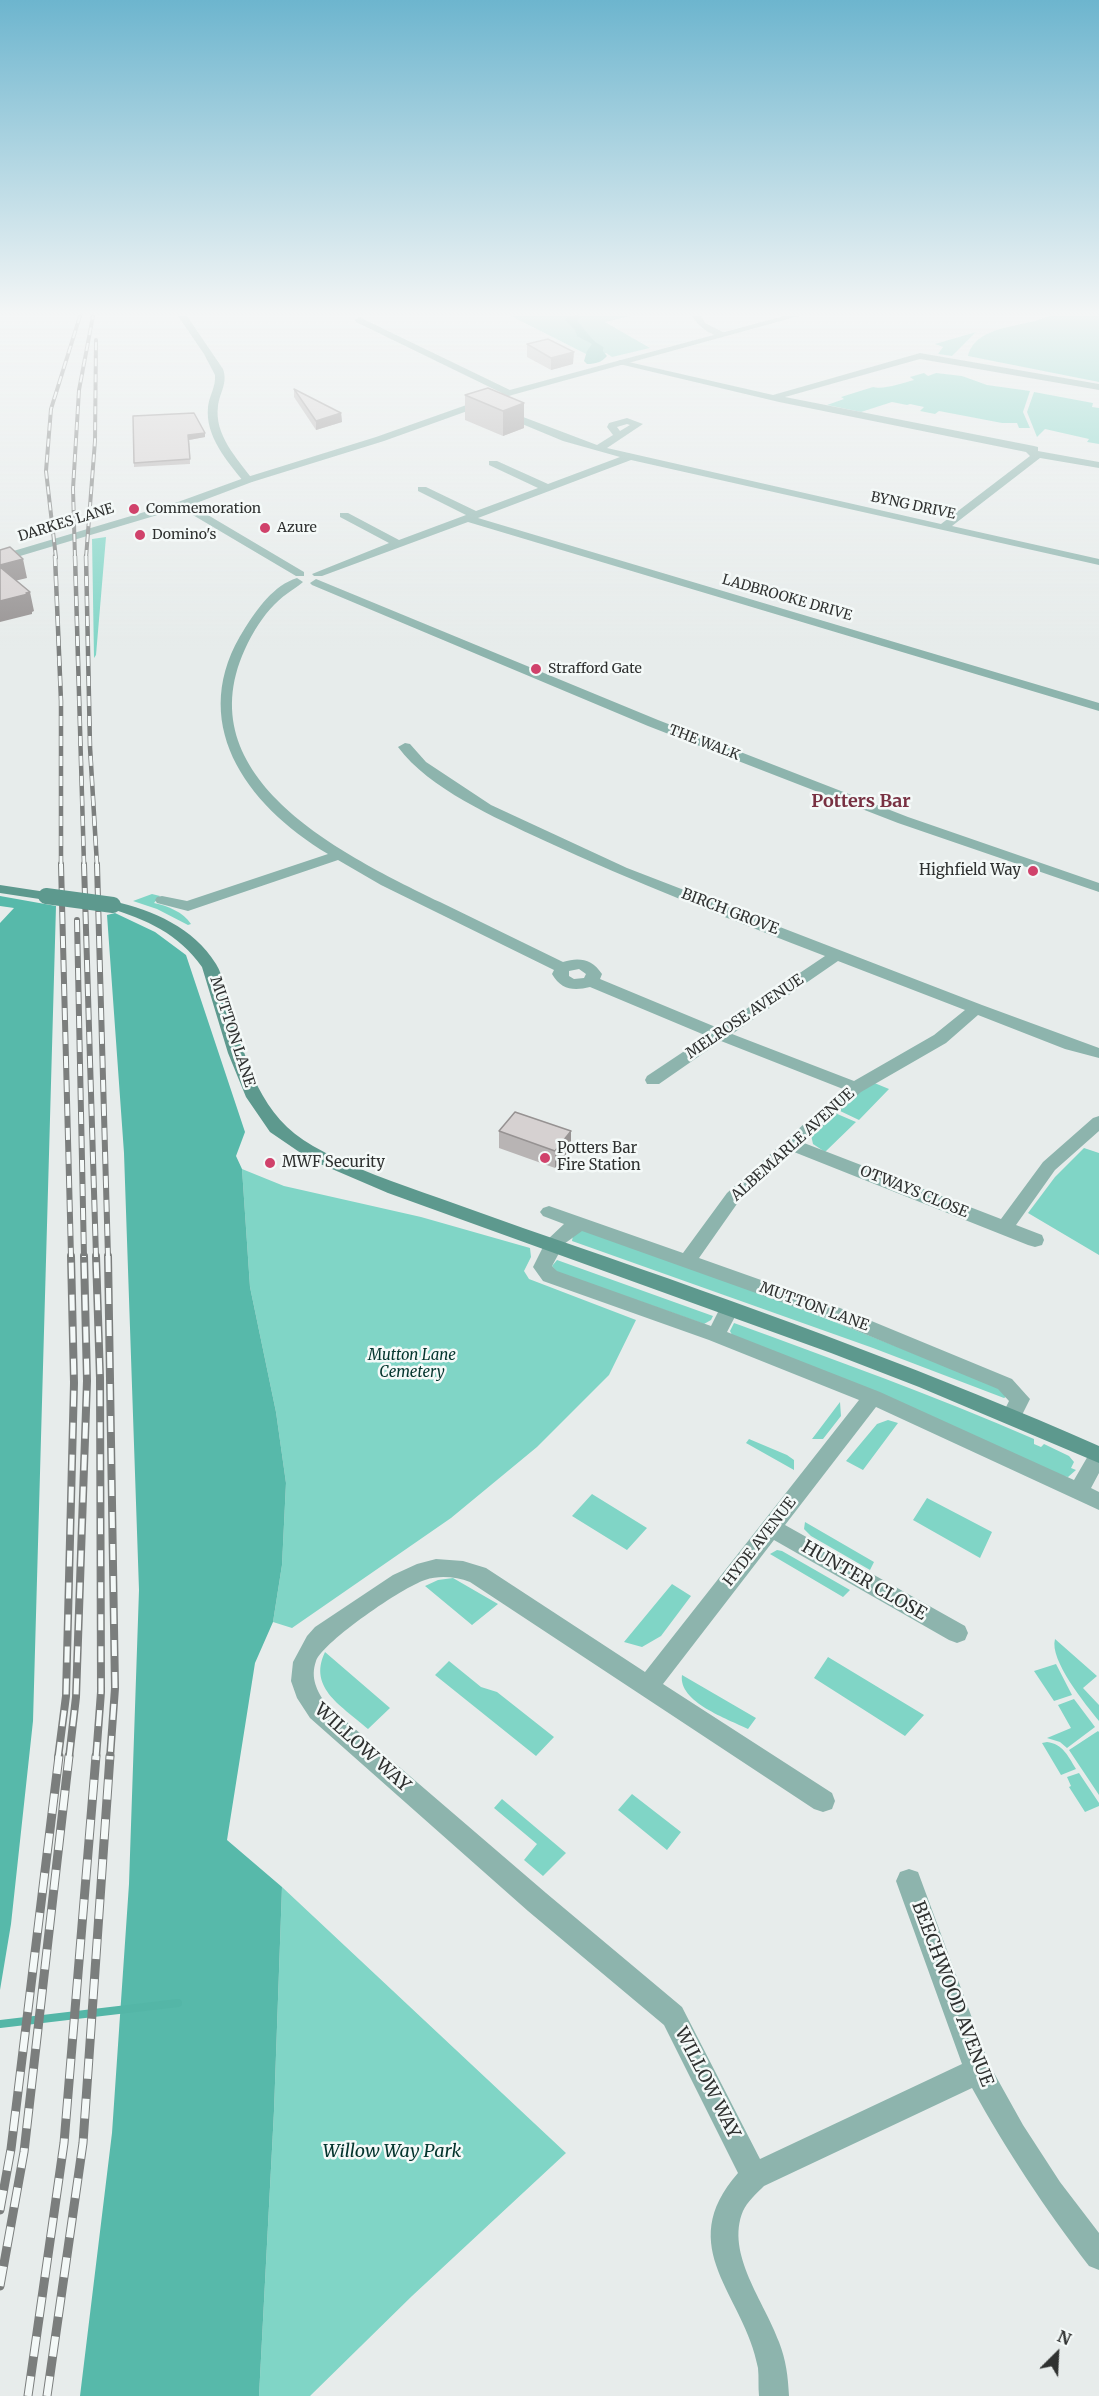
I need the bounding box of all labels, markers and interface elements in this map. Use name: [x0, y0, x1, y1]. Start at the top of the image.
street label: BYNG DRIVE: [869, 489, 957, 523]
street label: DARKES LANE: [16, 500, 116, 546]
place label: Commemoration: [146, 501, 261, 517]
marker: Commemoration: [127, 502, 141, 516]
place label: Azure: [277, 520, 317, 536]
marker: Azure: [258, 521, 272, 535]
place label: Domino's: [152, 527, 216, 543]
marker: Domino's: [133, 528, 147, 542]
street label: LADBROOKE DRIVE: [720, 571, 854, 625]
place label: Strafford Gate: [548, 661, 642, 677]
marker: Strafford Gate: [529, 662, 543, 676]
street label: THE WALK: [666, 722, 742, 764]
district label: Potters Bar: [811, 791, 911, 813]
place label: Highfield Way: [919, 862, 1021, 880]
marker: Highfield Way: [1026, 864, 1040, 878]
street label: BIRCH GROVE: [679, 885, 781, 939]
street label: MELROSE AVENUE: [683, 971, 807, 1063]
street label: MUTTON LANE: [206, 975, 258, 1089]
street label: ALBEMARLE AVENUE: [728, 1085, 858, 1205]
place label: Potters Bar Fire Station: [557, 1140, 641, 1175]
marker: Potters Bar Fire Station: [538, 1151, 552, 1165]
place label: MWF Security: [282, 1154, 385, 1172]
marker: MWF Security: [263, 1156, 277, 1170]
street label: OTWAYS CLOSE: [857, 1162, 971, 1222]
street label: MUTTON LANE: [757, 1279, 871, 1335]
park label: Mutton Lane Cemetery: [368, 1347, 456, 1382]
street label: HYDE AVENUE: [720, 1494, 800, 1590]
street label: HUNTER CLOSE: [798, 1536, 930, 1626]
street label: WILLOW WAY: [310, 1699, 414, 1797]
street label: BEECHWOOD AVENUE: [907, 1898, 997, 2090]
street label: WILLOW WAY: [670, 2024, 744, 2142]
park label: Willow Way Park: [323, 2141, 461, 2163]
north arrow: [1027, 2324, 1087, 2384]
text: N: [1054, 2326, 1074, 2349]

